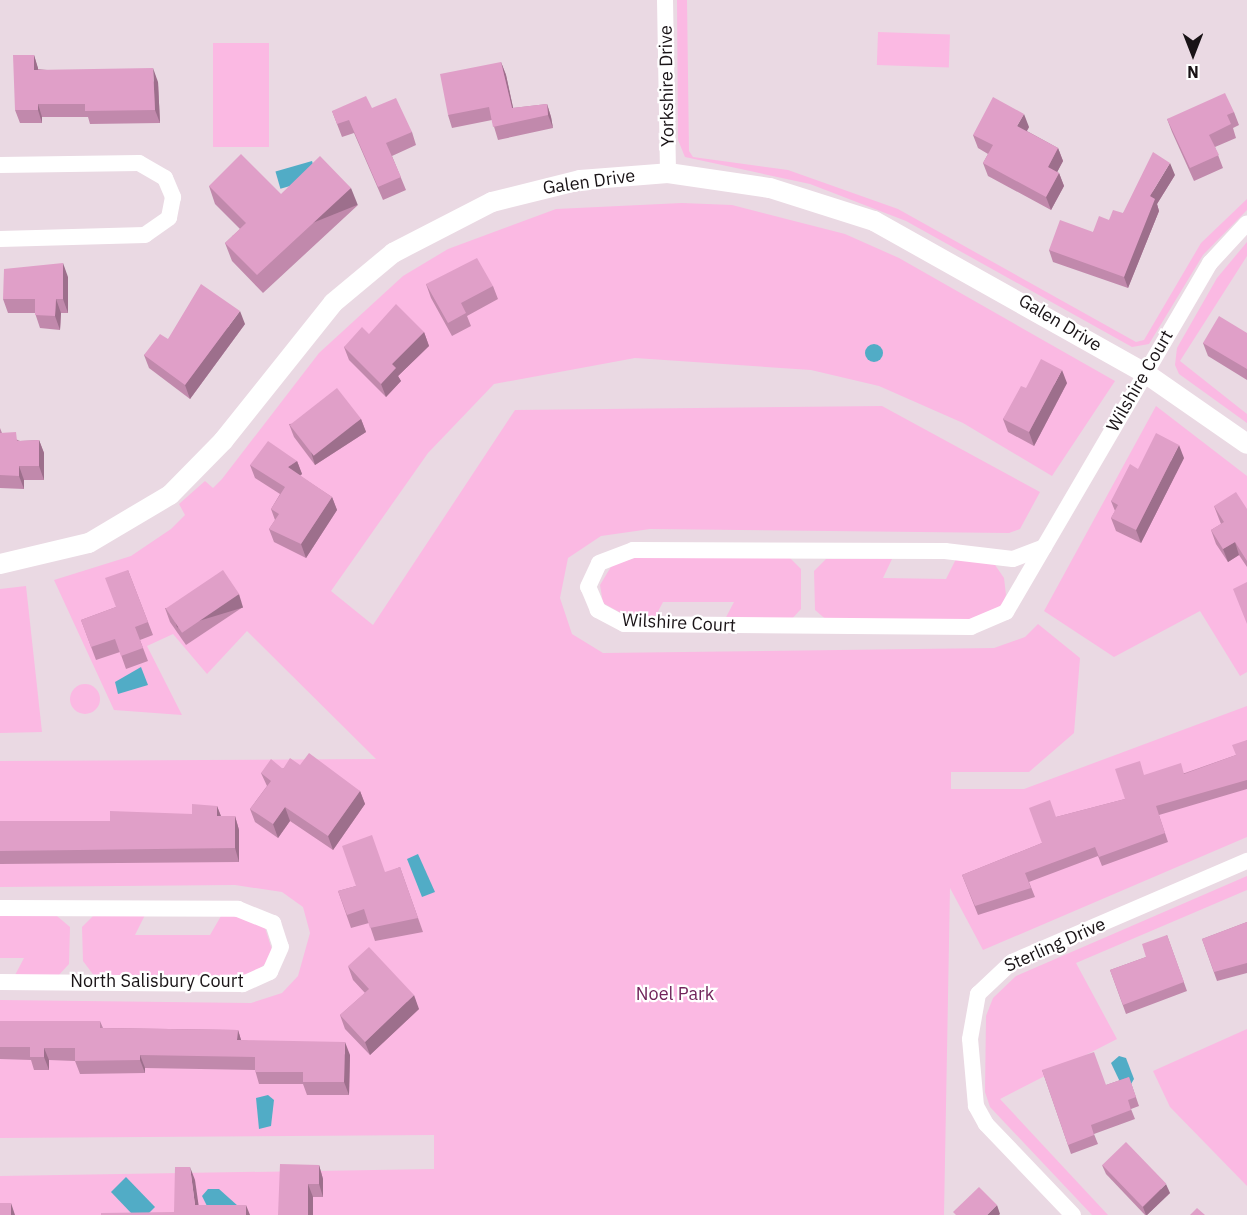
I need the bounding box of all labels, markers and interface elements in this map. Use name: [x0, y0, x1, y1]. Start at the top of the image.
north arrow: [1163, 24, 1223, 84]
street label: Yorkshire Drive: [655, 25, 679, 147]
text: N: [1187, 62, 1199, 82]
street label: Galen Drive: [541, 165, 637, 199]
street label: Galen Drive: [1015, 290, 1105, 356]
street label: Wilshire Court: [1102, 326, 1178, 436]
street label: Wilshire Court: [621, 609, 737, 637]
street label: Sterling Drive: [1001, 913, 1109, 977]
street label: North Salisbury Court: [70, 970, 244, 992]
park label: Noel Park: [636, 983, 714, 1005]

